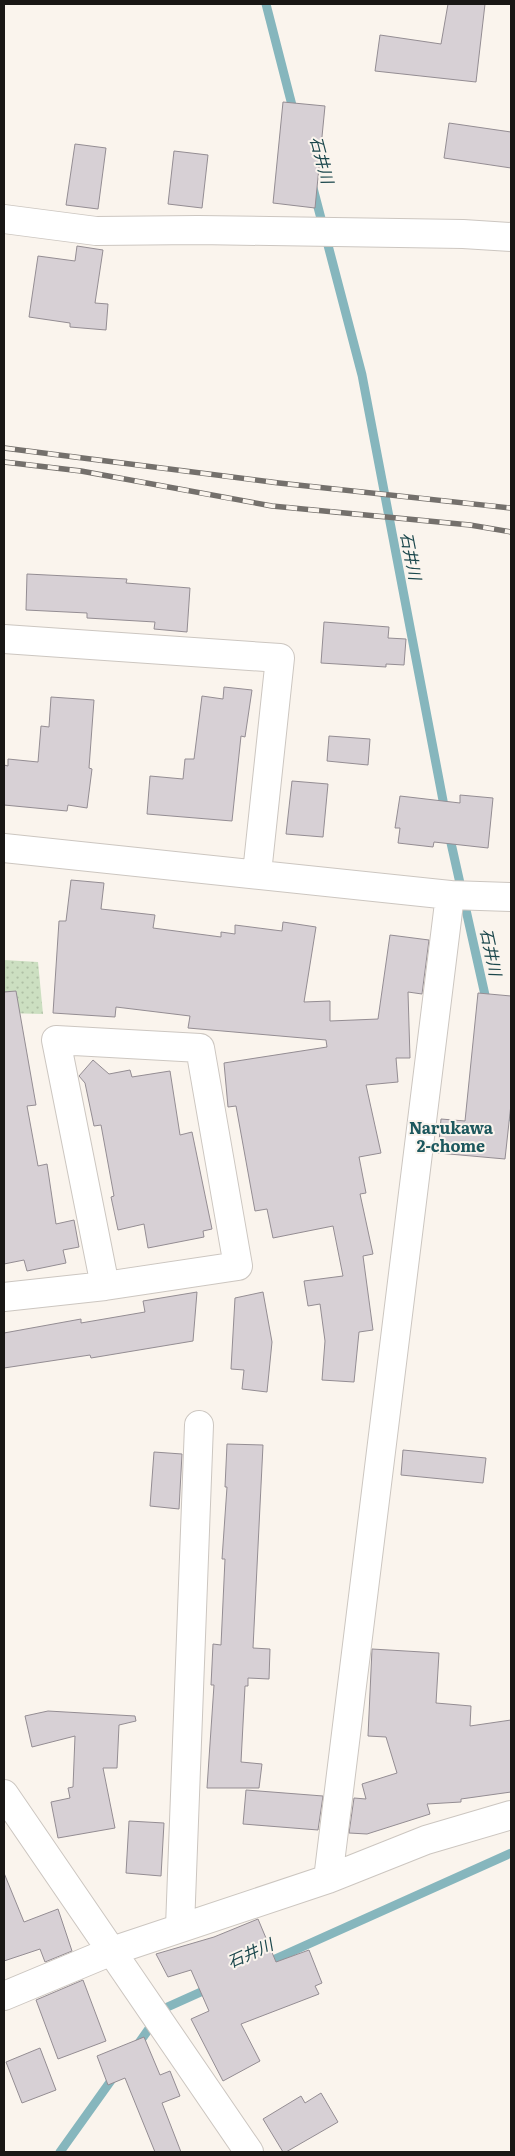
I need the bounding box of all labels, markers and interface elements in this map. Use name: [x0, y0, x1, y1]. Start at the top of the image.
water label: 石井川: [305, 133, 341, 188]
water label: 石井川: [396, 530, 429, 584]
water label: 石井川: [475, 926, 509, 980]
district label: Narukawa 2-chome: [409, 1115, 494, 1157]
water label: 石井川: [223, 1931, 278, 1973]

